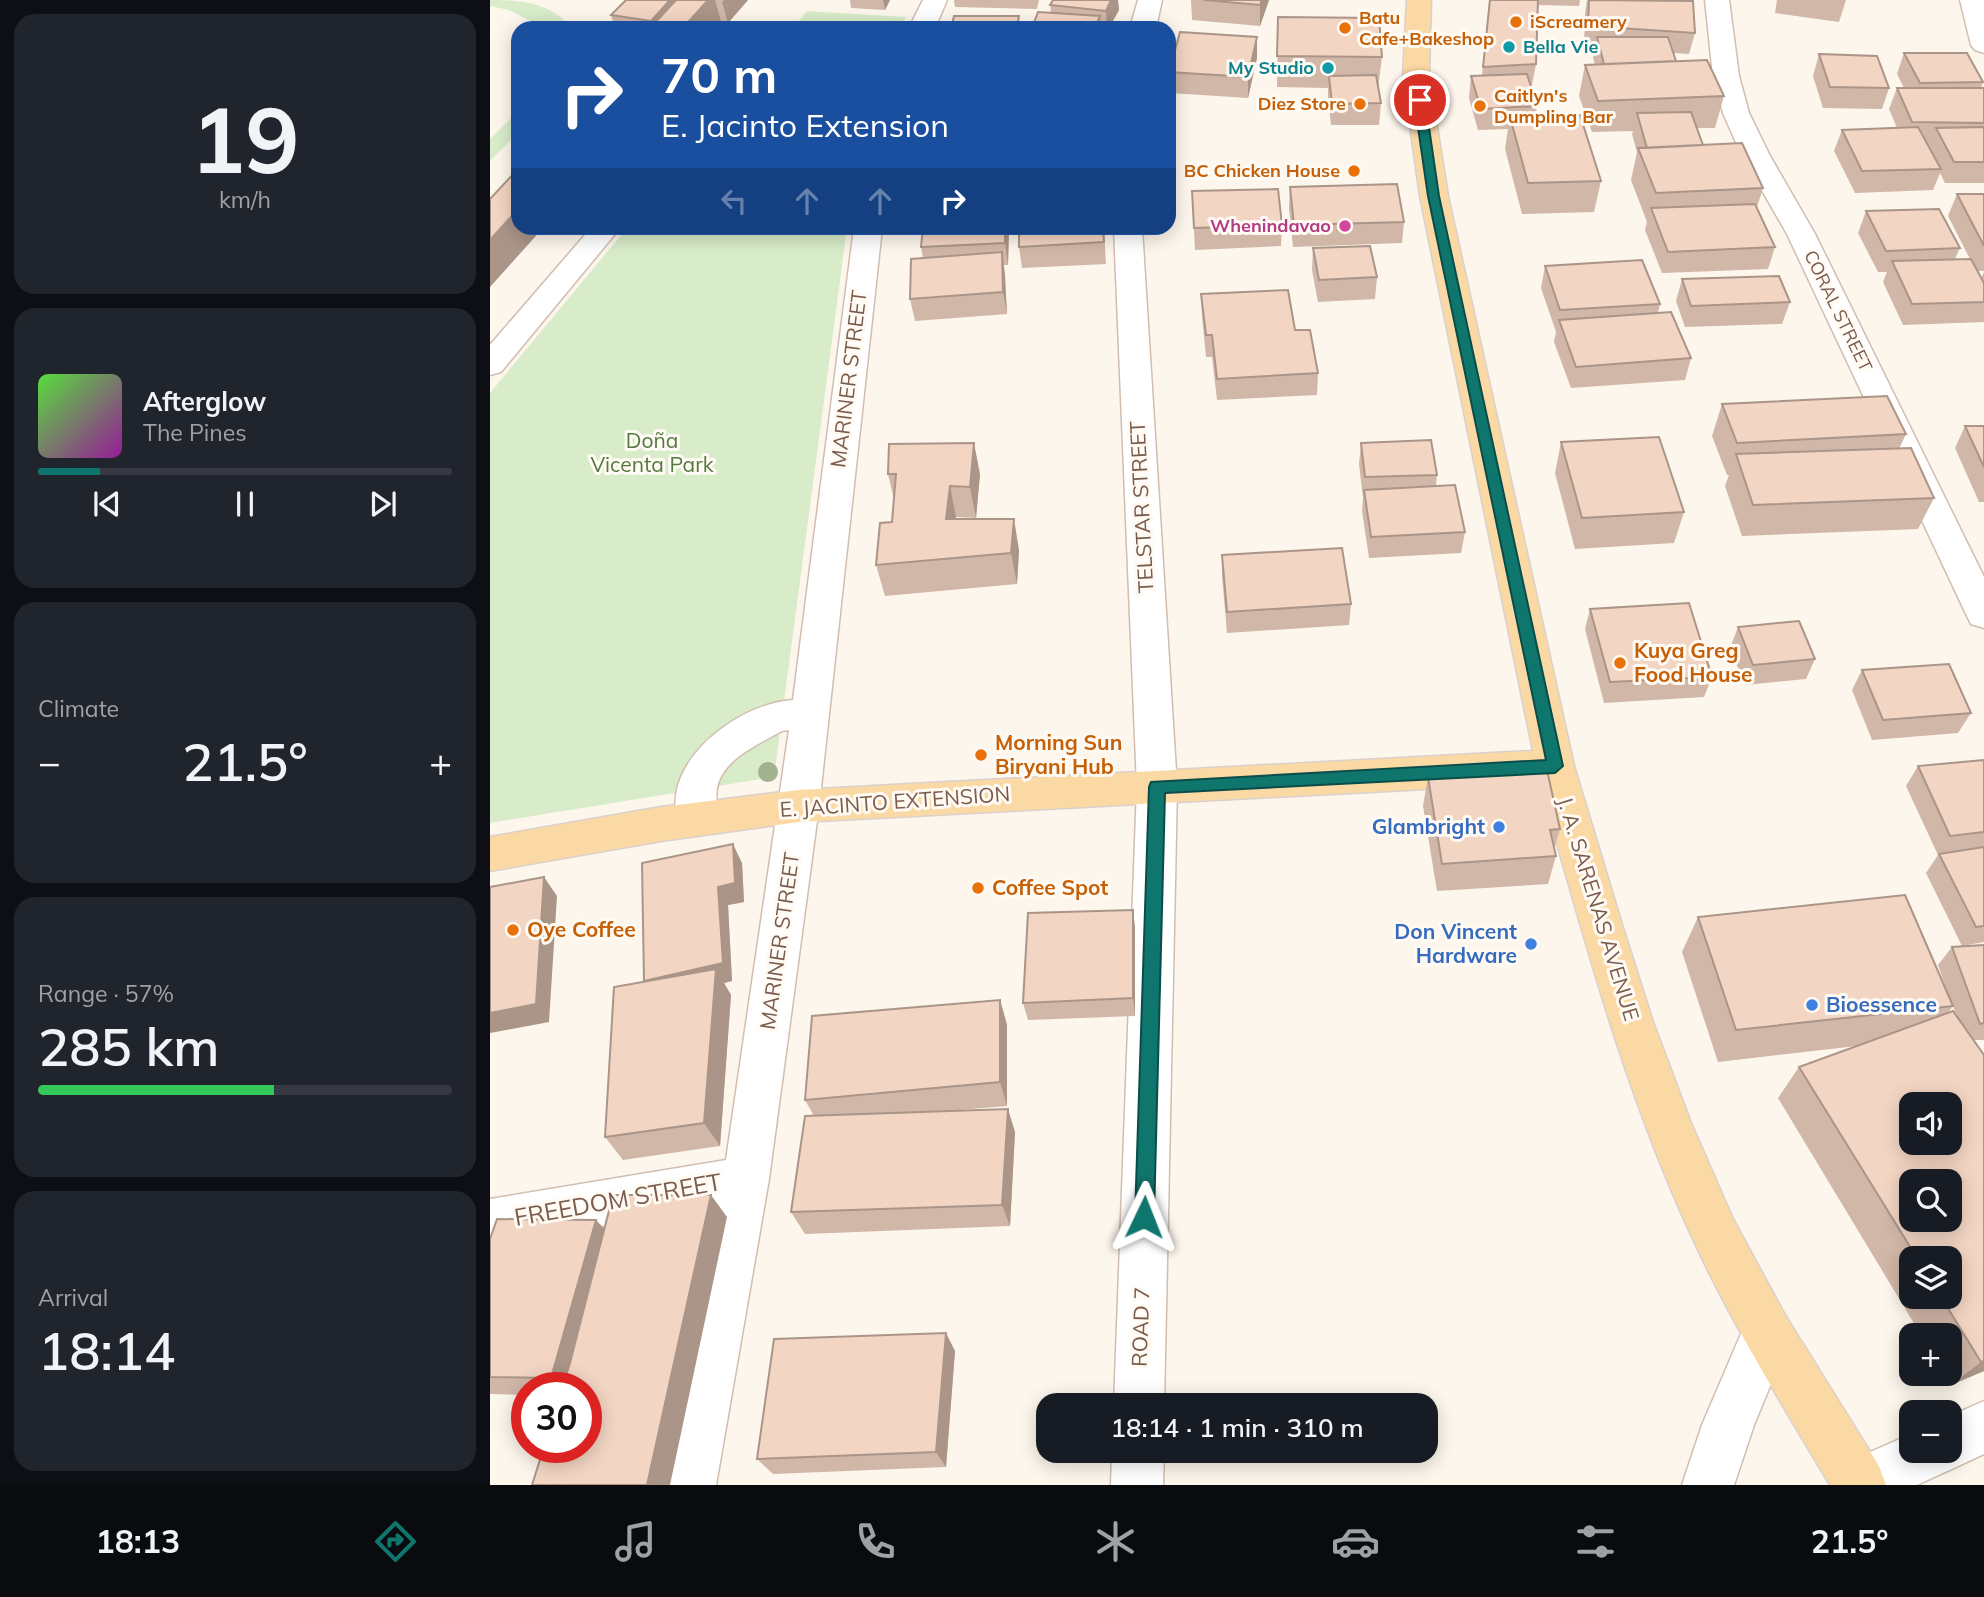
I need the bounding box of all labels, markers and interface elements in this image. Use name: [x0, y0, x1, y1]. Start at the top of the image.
place label: Batu Cafe+Bakeshop: [1359, 6, 1494, 50]
place label: iScreamery: [1530, 10, 1627, 33]
marker: iScreamery: [1508, 14, 1524, 30]
marker: Batu Cafe+Bakeshop: [1337, 20, 1353, 36]
place label: Bella Vie: [1523, 35, 1598, 58]
marker: Bella Vie: [1501, 39, 1517, 55]
text: 70 m: [661, 44, 777, 105]
icon: right: [546, 49, 637, 140]
place label: My Studio: [1228, 56, 1314, 79]
marker: My Studio: [1320, 60, 1336, 76]
pin: [1390, 70, 1450, 130]
icon: arrive: [1401, 81, 1439, 119]
text: 19: [190, 82, 300, 196]
place label: Caitlyn's Dumpling Bar: [1494, 84, 1614, 128]
place label: Diez Store: [1258, 92, 1346, 115]
marker: Diez Store: [1352, 96, 1368, 112]
marker: Caitlyn's Dumpling Bar: [1472, 98, 1488, 114]
text: E. Jacinto Extension: [661, 105, 949, 145]
place label: BC Chicken House: [1184, 159, 1340, 182]
marker: BC Chicken House: [1346, 163, 1362, 179]
icon: left: [715, 182, 753, 220]
icon: ahead: [788, 182, 826, 220]
icon: ahead: [861, 182, 899, 220]
icon: right: [934, 182, 972, 220]
text: km/h: [219, 185, 271, 214]
place label: Whenindavao: [1210, 214, 1331, 237]
marker: Whenindavao: [1337, 218, 1353, 234]
street label: CORAL STREET: [1799, 246, 1878, 375]
street label: MARINER STREET: [824, 288, 872, 469]
text: Afterglow: [143, 385, 266, 418]
text: The Pines: [143, 418, 247, 447]
street label: TELSTAR STREET: [1123, 420, 1158, 594]
park label: Doña Vicenta Park: [590, 427, 714, 477]
icon: previous: [88, 485, 126, 523]
icon: pause: [226, 485, 264, 523]
icon: next: [364, 485, 402, 523]
place label: Kuya Greg Food House: [1634, 637, 1753, 687]
marker: Kuya Greg Food House: [1612, 655, 1628, 671]
text: Climate: [38, 694, 119, 723]
text: 21.5°: [182, 729, 308, 794]
place label: Morning Sun Biryani Hub: [995, 729, 1122, 779]
text: −: [38, 738, 61, 786]
text: +: [429, 738, 452, 786]
marker: Morning Sun Biryani Hub: [973, 747, 989, 763]
street label: E. JACINTO EXTENSION: [779, 780, 1011, 822]
street label: J. A. SARENAS AVENUE: [1553, 794, 1645, 1024]
place label: Glambright: [1372, 813, 1485, 839]
marker: Glambright: [1491, 819, 1507, 835]
street label: MARINER STREET: [754, 850, 804, 1031]
place label: Coffee Spot: [992, 874, 1108, 900]
marker: Coffee Spot: [970, 880, 986, 896]
place label: Oye Coffee: [527, 916, 636, 942]
place label: Don Vincent Hardware: [1394, 918, 1517, 968]
marker: Oye Coffee: [505, 922, 521, 938]
marker: Don Vincent Hardware: [1523, 936, 1539, 952]
text: Range · 57%: [38, 979, 174, 1008]
place label: Bioessence: [1826, 991, 1937, 1017]
marker: Bioessence: [1804, 997, 1820, 1013]
text: 285 km: [38, 1014, 219, 1079]
map controls: [1899, 1092, 1962, 1463]
button: sound: [1899, 1092, 1962, 1155]
street label: FREEDOM STREET: [512, 1166, 724, 1232]
button: search: [1899, 1169, 1962, 1232]
position arrow: [1107, 1180, 1181, 1254]
button: layers: [1899, 1246, 1962, 1309]
text: Arrival: [38, 1283, 108, 1312]
street label: ROAD 7: [1126, 1287, 1154, 1367]
text: 18:14: [38, 1318, 175, 1383]
button: +: [1899, 1323, 1962, 1386]
speed limit sign: 30: [511, 1372, 602, 1463]
button: −: [1899, 1400, 1962, 1463]
text: 18:14 · 1 min · 310 m: [1110, 1411, 1364, 1444]
icon: directions: [371, 1517, 420, 1566]
icon: music: [611, 1517, 660, 1566]
icon: phone: [851, 1517, 900, 1566]
icon: climate: [1091, 1517, 1140, 1566]
icon: car: [1331, 1517, 1380, 1566]
icon: filters: [1571, 1517, 1620, 1566]
text: 18:13: [95, 1521, 180, 1561]
text: 21.5°: [1811, 1521, 1888, 1561]

